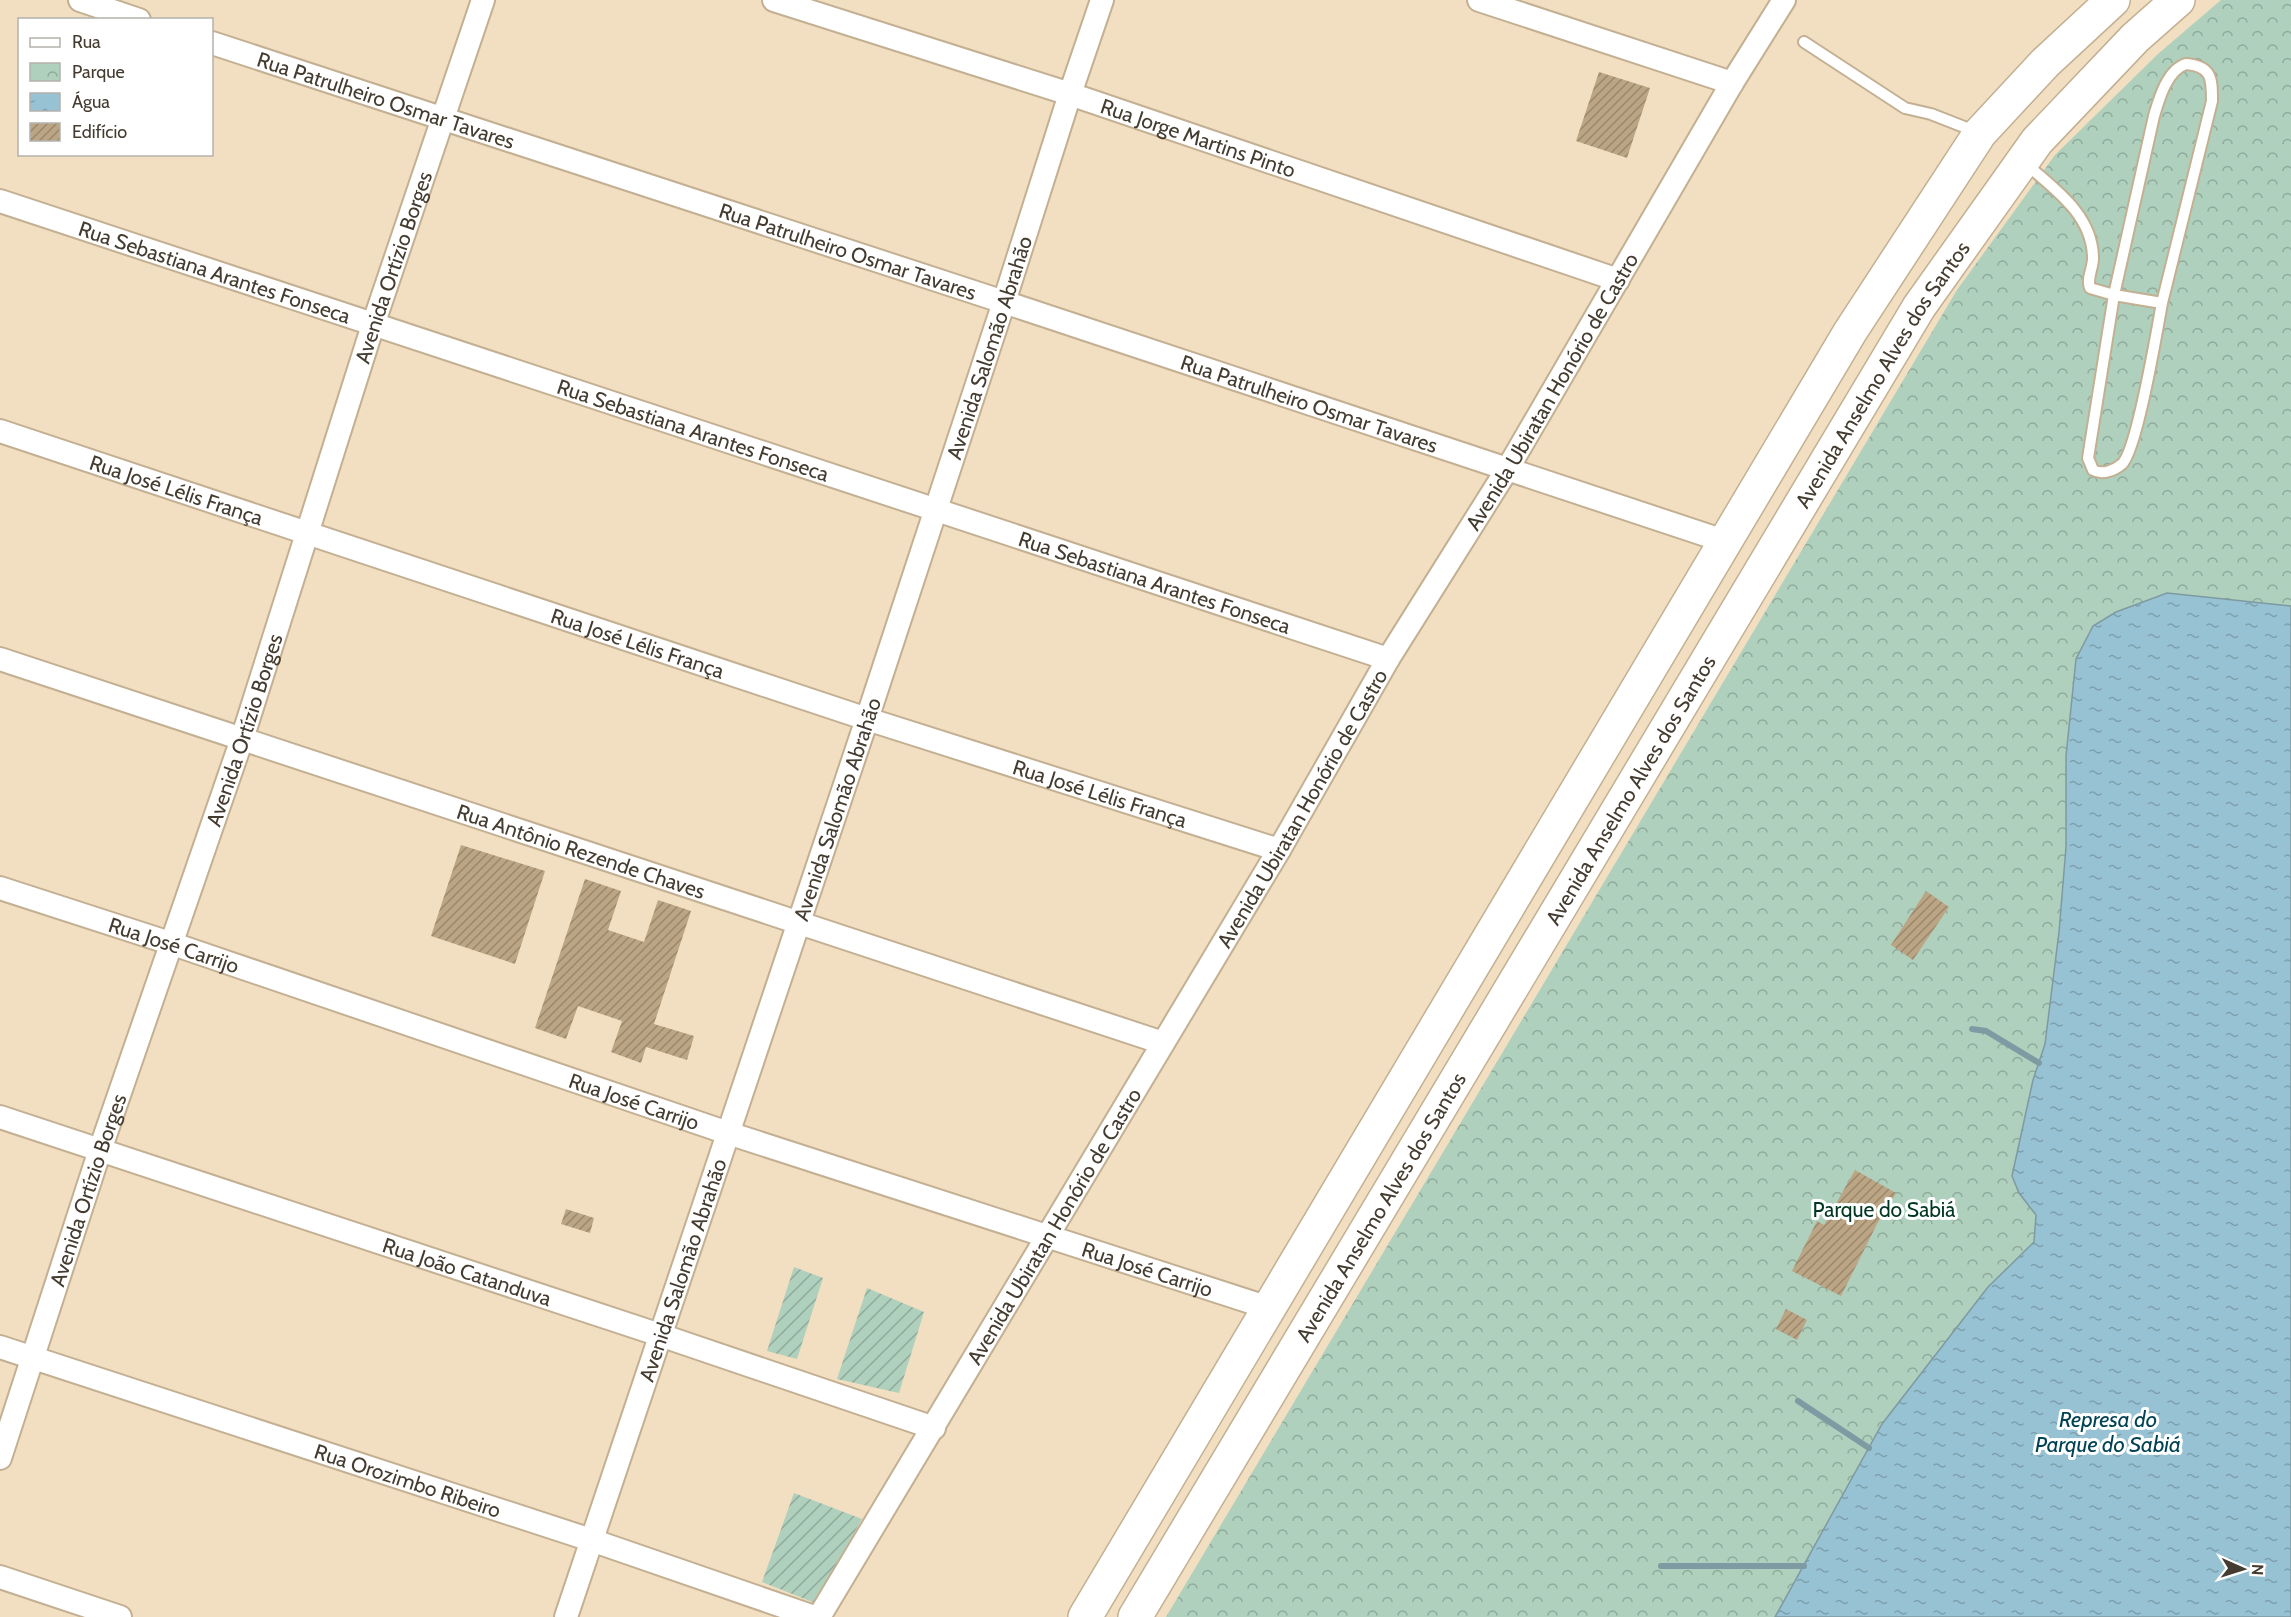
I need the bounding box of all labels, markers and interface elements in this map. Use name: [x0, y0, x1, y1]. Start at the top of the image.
legend: [18, 18, 213, 156]
text: Rua: [72, 31, 101, 53]
street label: Rua Patrulheiro Osmar Tavares: [254, 46, 518, 154]
text: Parque: [72, 61, 125, 83]
text: Água: [72, 91, 110, 113]
street label: Rua Jorge Martins Pinto: [1098, 93, 1299, 182]
text: Edifício: [72, 121, 127, 143]
street label: Avenida Ortízio Borges: [349, 168, 437, 366]
street label: Rua Patrulheiro Osmar Tavares: [716, 197, 980, 305]
street label: Rua Sebastiana Arantes Fonseca: [75, 215, 354, 328]
street label: Avenida Salomão Abrahão: [941, 233, 1037, 463]
street label: Avenida Anselmo Alves dos Santos: [1789, 236, 1975, 512]
street label: Avenida Ubiratan Honório de Castro: [1460, 248, 1643, 534]
street label: Rua Patrulheiro Osmar Tavares: [1178, 349, 1441, 458]
street label: Rua Sebastiana Arantes Fonseca: [554, 373, 832, 486]
street label: Rua José Lélis França: [87, 449, 266, 530]
street label: Rua Sebastiana Arantes Fonseca: [1016, 526, 1294, 639]
street label: Rua José Lélis França: [548, 602, 728, 683]
street label: Avenida Ortízio Borges: [200, 630, 287, 829]
street label: Avenida Anselmo Alves dos Santos: [1540, 650, 1720, 929]
street label: Avenida Ubiratan Honório de Castro: [1211, 664, 1392, 952]
street label: Avenida Salomão Abrahão: [788, 694, 886, 924]
street label: Rua José Lélis França: [1010, 754, 1190, 832]
street label: Rua Antônio Rezende Chaves: [454, 798, 709, 904]
street label: Rua José Carrijo: [106, 912, 242, 978]
street label: Rua José Carrijo: [566, 1067, 702, 1135]
street label: Avenida Anselmo Alves dos Santos: [1290, 1067, 1471, 1346]
street label: Avenida Ubiratan Honório de Castro: [961, 1083, 1146, 1369]
street label: Avenida Ortízio Borges: [44, 1090, 131, 1289]
street label: Avenida Salomão Abrahão: [633, 1155, 731, 1385]
park label: Parque do Sabiá: [1813, 1197, 1955, 1222]
street label: Rua João Catanduva: [380, 1232, 555, 1311]
street label: Rua José Carrijo: [1079, 1236, 1216, 1301]
water label: Represa do Parque do Sabiá: [2035, 1406, 2181, 1458]
street label: Rua Orozimbo Ribeiro: [311, 1438, 504, 1522]
north arrow: [2213, 1539, 2273, 1599]
text: N: [2248, 1564, 2267, 1576]

